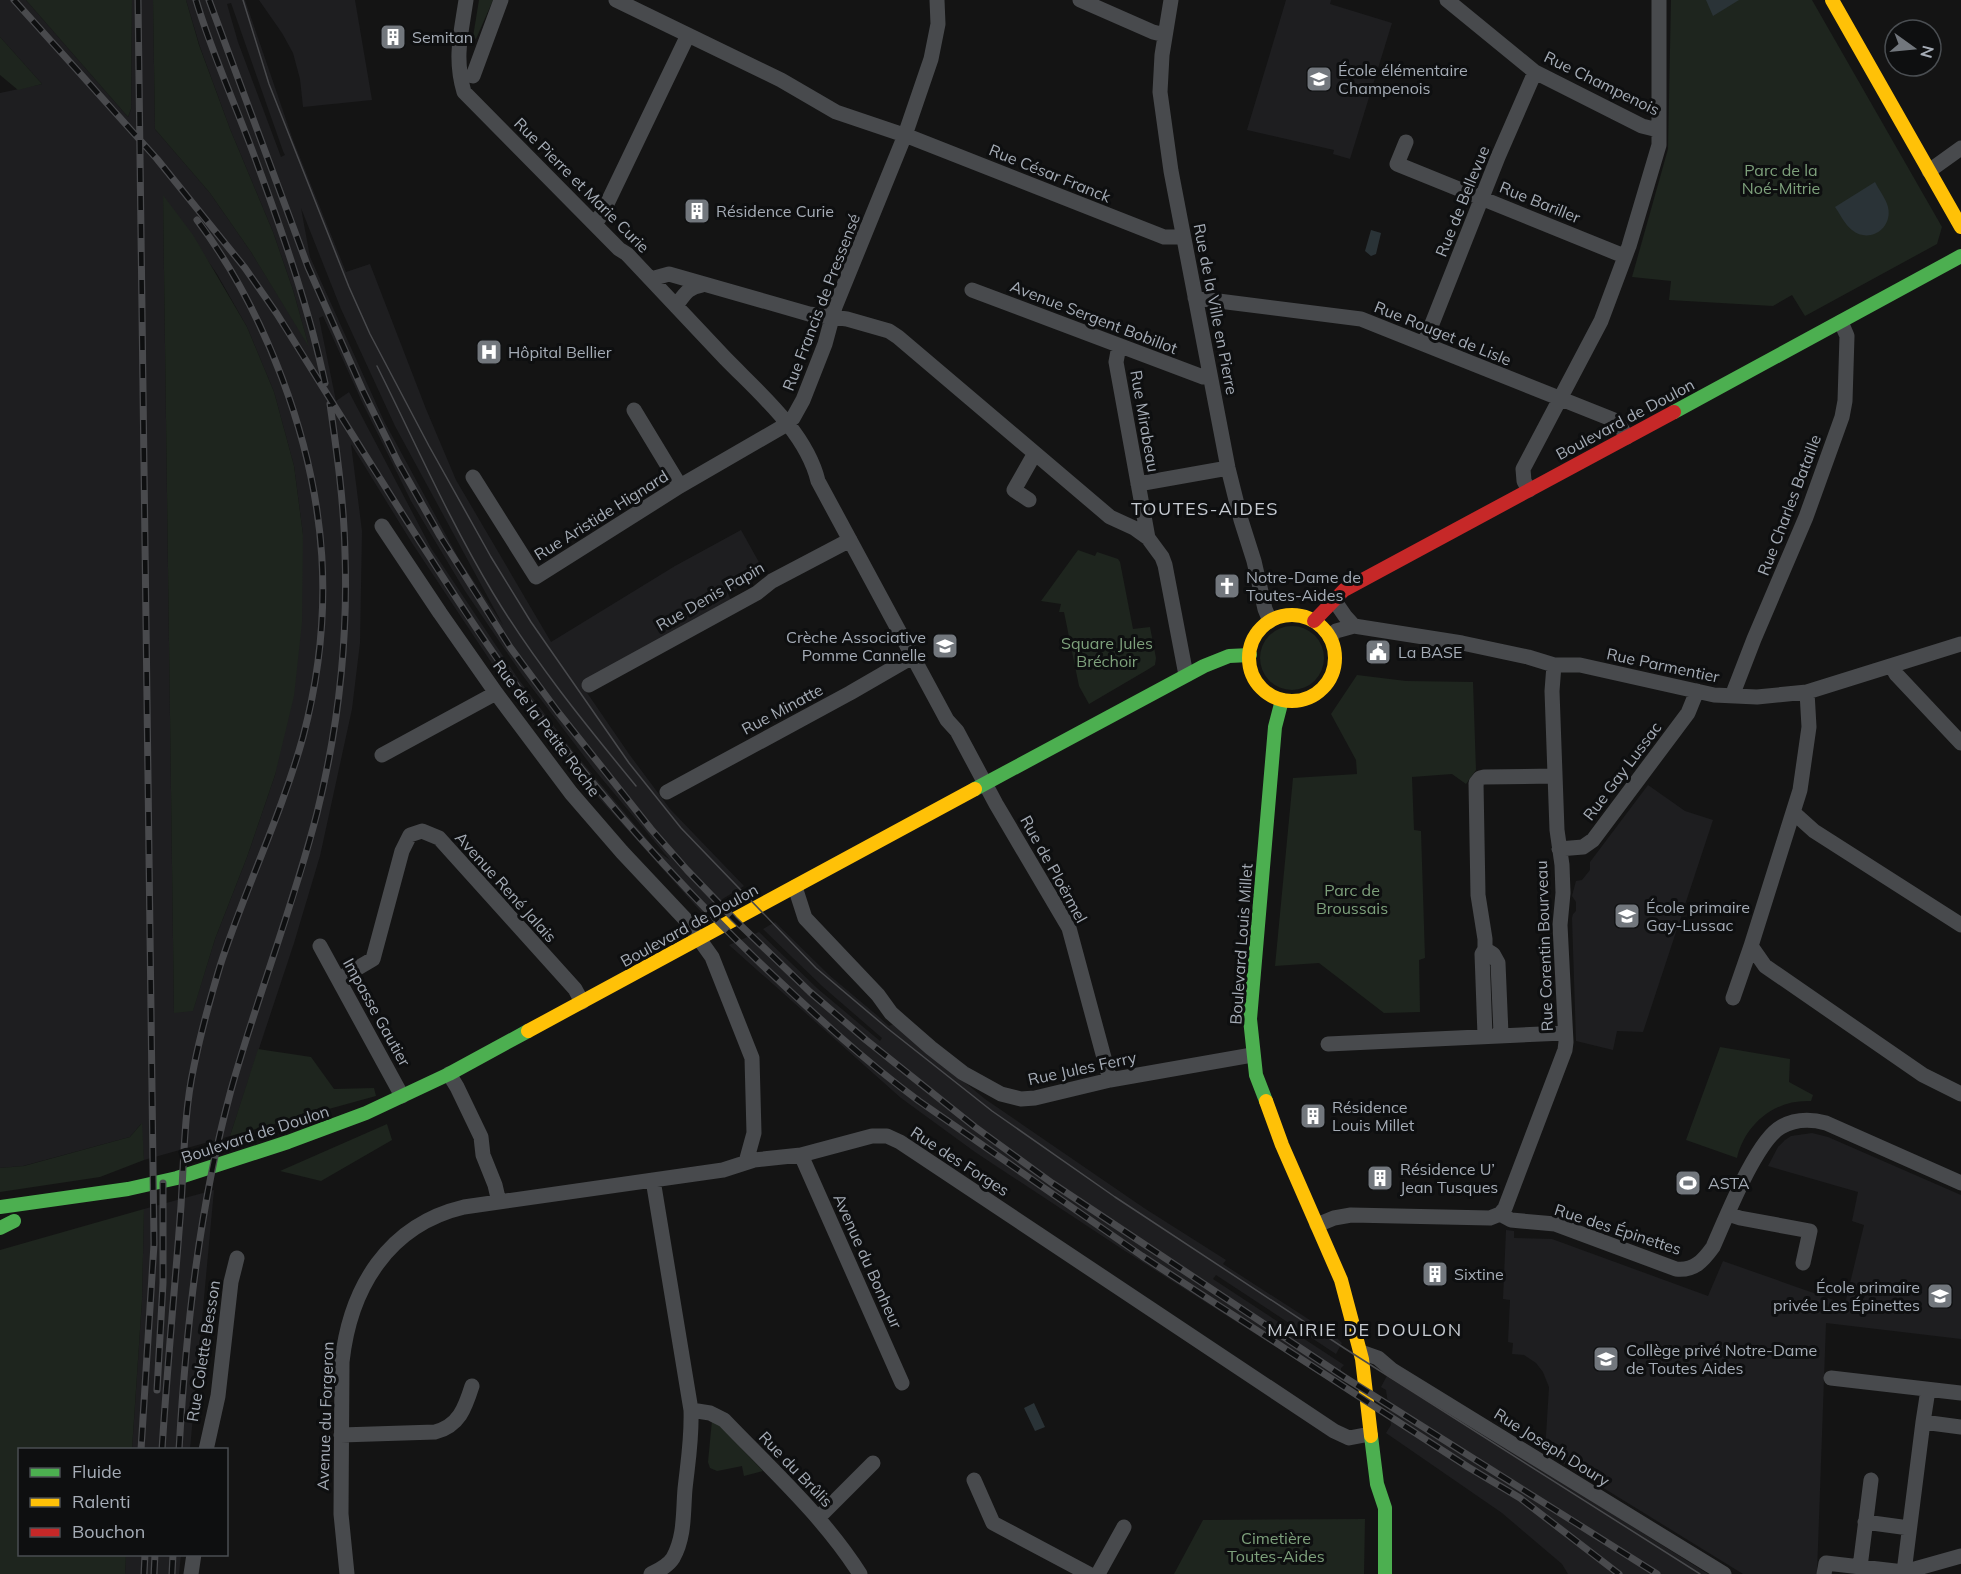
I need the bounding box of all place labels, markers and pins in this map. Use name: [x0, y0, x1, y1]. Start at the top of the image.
building icon: Semitan: [378, 22, 408, 52]
place label: Semitan: [412, 27, 473, 47]
place label: École élémentaire Champenois: [1338, 60, 1468, 98]
school or university icon: École élémentaire Champenois: [1304, 64, 1334, 94]
building icon: Résidence Curie: [682, 196, 712, 226]
place label: Résidence Curie: [716, 201, 834, 221]
hospital icon: Hôpital Bellier: [474, 337, 504, 367]
place label: Hôpital Bellier: [508, 342, 612, 362]
place label: Notre-Dame de Toutes-Aides: [1246, 567, 1361, 605]
church icon: Notre-Dame de Toutes-Aides: [1212, 571, 1242, 601]
place label: Crèche Associative Pomme Cannelle: [786, 627, 926, 665]
school or university icon: Crèche Associative Pomme Cannelle: [930, 631, 960, 661]
public building icon: La BASE: [1363, 637, 1393, 667]
place label: La BASE: [1398, 642, 1462, 662]
place label: École primaire Gay-Lussac: [1646, 897, 1750, 935]
school or university icon: École primaire Gay-Lussac: [1612, 901, 1642, 931]
place label: Résidence Louis Millet: [1332, 1097, 1415, 1135]
building icon: Résidence Louis Millet: [1298, 1101, 1328, 1131]
place label: Résidence U’ Jean Tusques: [1400, 1159, 1498, 1197]
building icon: Résidence U’ Jean Tusques: [1365, 1163, 1395, 1193]
sports icon: ASTA: [1673, 1168, 1703, 1198]
place label: ASTA: [1708, 1173, 1750, 1193]
building icon: Sixtine: [1420, 1259, 1450, 1289]
place label: Sixtine: [1454, 1264, 1504, 1284]
place label: École primaire privée Les Épinettes: [1773, 1277, 1920, 1315]
school or university icon: École primaire privée Les Épinettes: [1925, 1281, 1955, 1311]
place label: Collège privé Notre-Dame de Toutes Aides: [1626, 1340, 1817, 1378]
school or university icon: Collège privé Notre-Dame de Toutes Aides: [1591, 1344, 1621, 1374]

